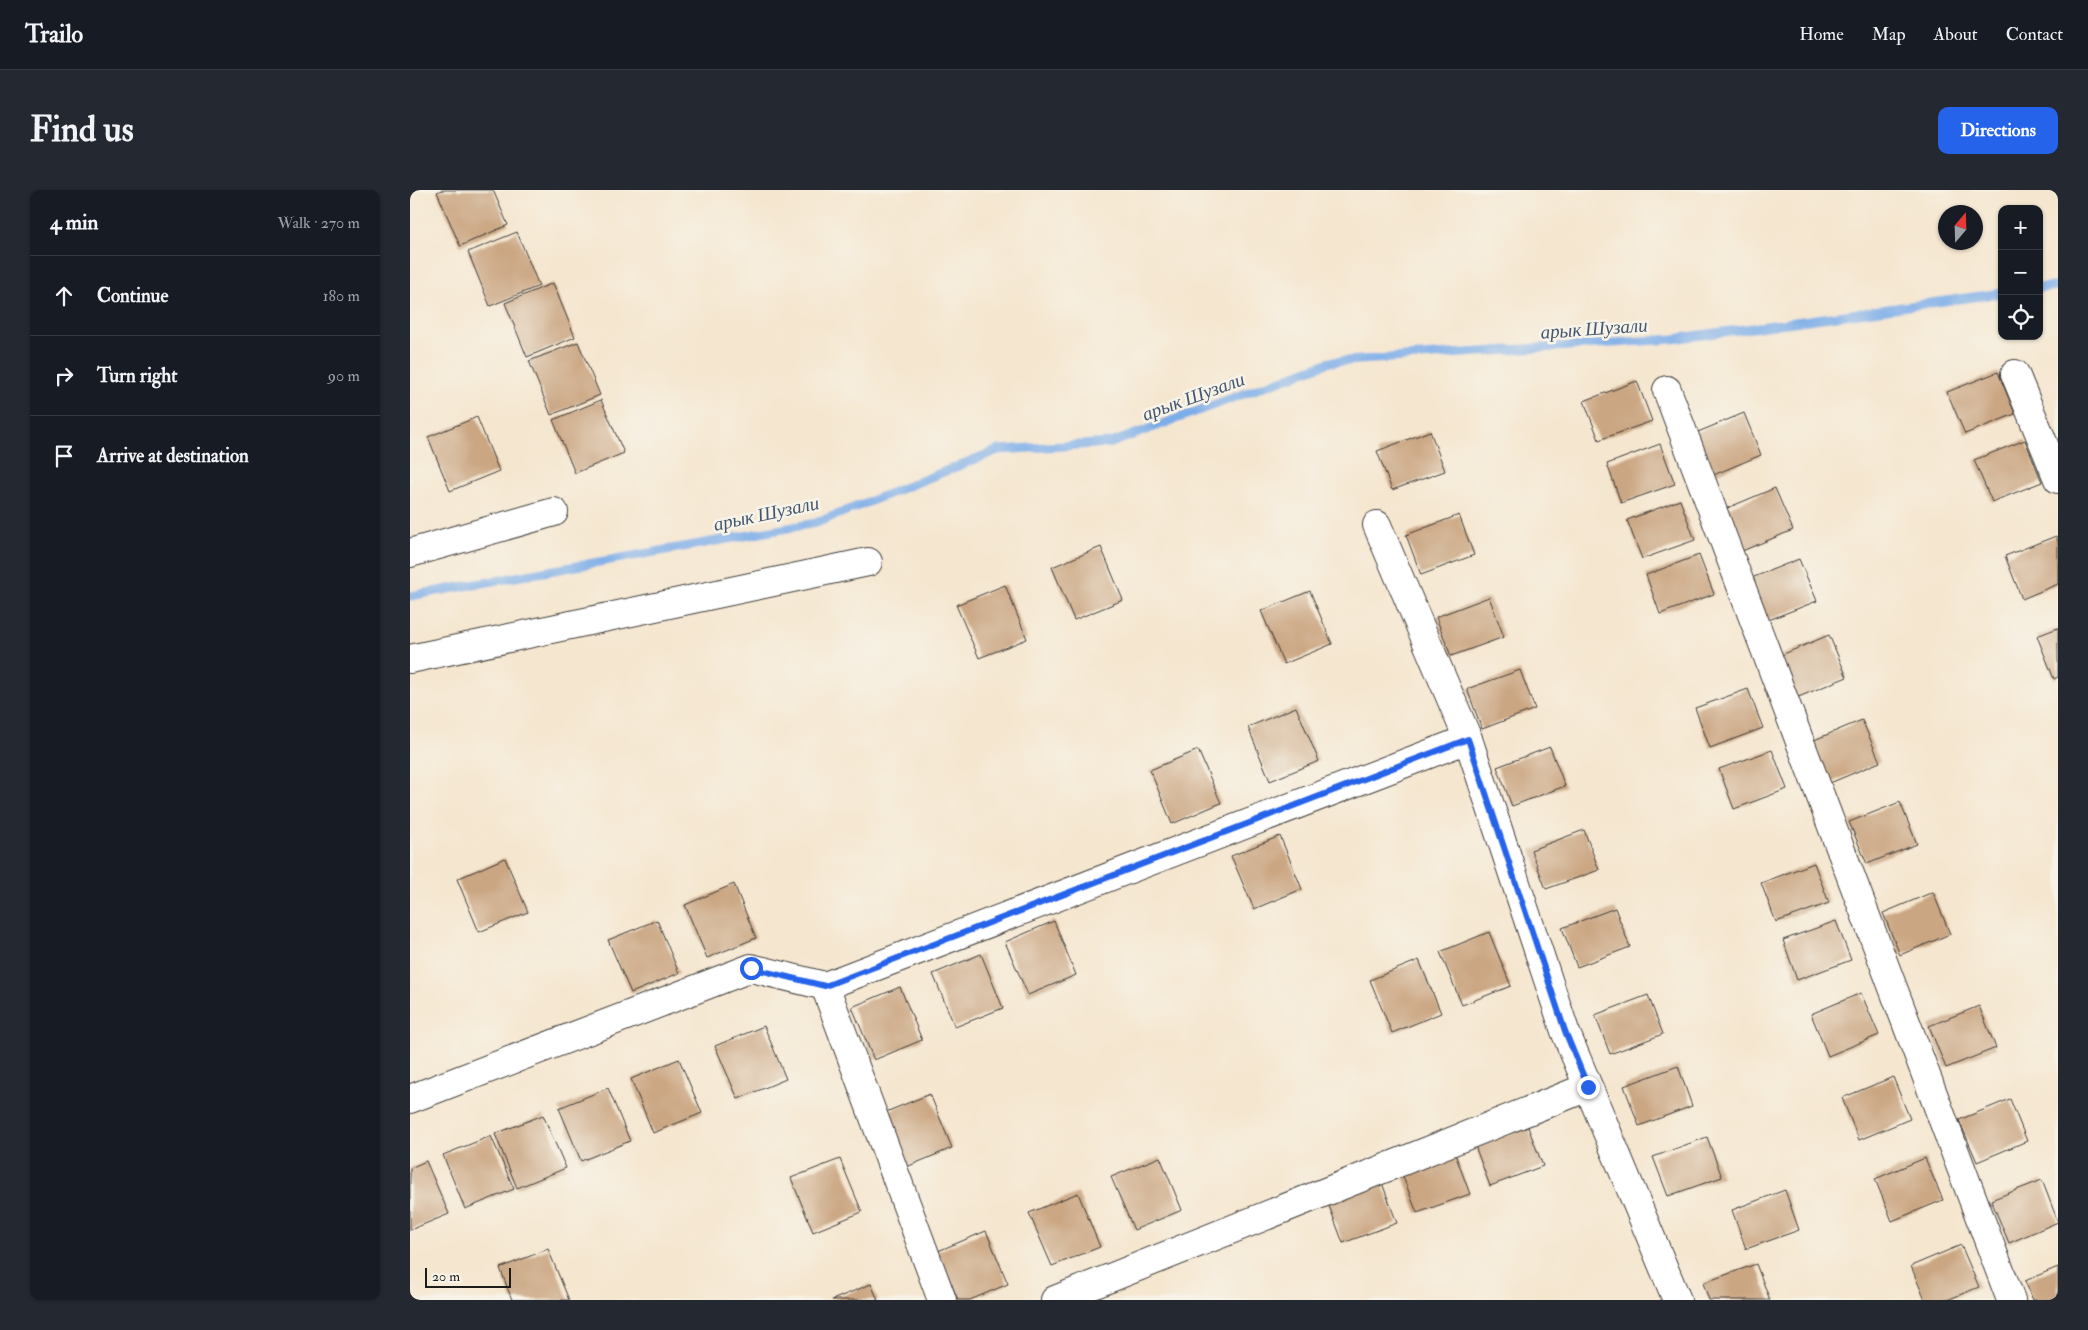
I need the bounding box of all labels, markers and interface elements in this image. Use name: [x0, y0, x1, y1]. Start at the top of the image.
text: Trailo: [25, 19, 83, 50]
text: Home: [1799, 23, 1844, 46]
text: Map: [1872, 23, 1906, 46]
text: About: [1934, 23, 1978, 46]
text: Contact: [2006, 23, 2063, 46]
button: Directions: [1938, 107, 2058, 154]
text: Find us: [30, 108, 134, 152]
north arrow: [1938, 205, 1983, 250]
map controls: [1998, 205, 2043, 340]
button: +: [1998, 205, 2043, 250]
text: 4 min: [50, 209, 98, 236]
text: Walk · 270 m: [278, 213, 360, 233]
button: −: [1998, 250, 2043, 295]
icon: ahead: [50, 282, 78, 310]
text: Continue: [97, 284, 168, 308]
text: 180 m: [323, 286, 360, 306]
button: locate: [1998, 295, 2043, 340]
water label: арык Шузали: [1540, 313, 1649, 345]
icon: right: [50, 362, 78, 390]
text: Turn right: [97, 364, 177, 388]
text: 90 m: [328, 366, 360, 386]
water label: арык Шузали: [1139, 367, 1248, 427]
icon: arrive: [50, 442, 78, 470]
text: Arrive at destination: [97, 444, 249, 468]
water label: арык Шузали: [711, 491, 821, 537]
route start: [740, 957, 763, 980]
route end: [1577, 1076, 1600, 1099]
scale bar: [425, 1265, 511, 1288]
text: 20 m: [432, 1268, 460, 1285]

